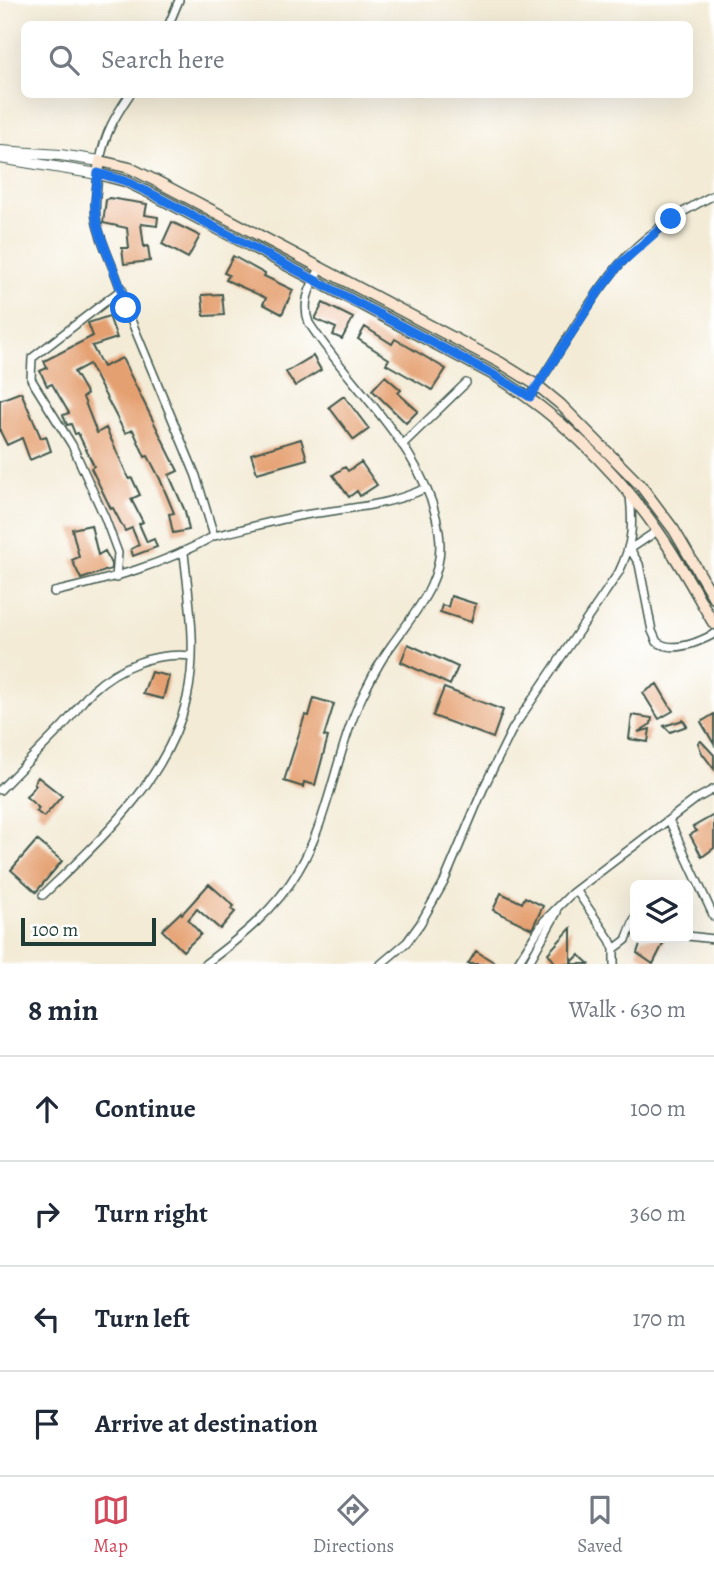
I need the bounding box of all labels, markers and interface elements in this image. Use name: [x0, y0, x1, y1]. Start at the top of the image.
search box: [21, 21, 693, 98]
icon: search: [45, 41, 83, 79]
text: Search here: [101, 42, 225, 77]
route end: [655, 203, 686, 234]
route start: [110, 292, 141, 323]
map controls: [630, 880, 693, 943]
button: layers: [630, 880, 693, 943]
scale bar: [21, 915, 156, 947]
text: 100 m: [32, 917, 78, 943]
text: 8 min: [28, 990, 98, 1030]
text: Walk · 630 m: [569, 994, 686, 1025]
icon: ahead: [28, 1090, 66, 1128]
text: Continue: [95, 1091, 196, 1126]
text: 100 m: [630, 1093, 686, 1124]
icon: right: [28, 1195, 66, 1233]
text: Turn right: [95, 1196, 208, 1231]
text: 360 m: [630, 1198, 686, 1229]
icon: left: [28, 1300, 66, 1338]
text: Turn left: [95, 1301, 190, 1336]
text: 170 m: [633, 1303, 686, 1334]
icon: arrive: [28, 1405, 66, 1443]
text: Arrive at destination: [95, 1406, 318, 1441]
tab: Map: [92, 1491, 130, 1559]
tab: Directions: [313, 1491, 394, 1559]
tab: Saved: [577, 1491, 622, 1559]

